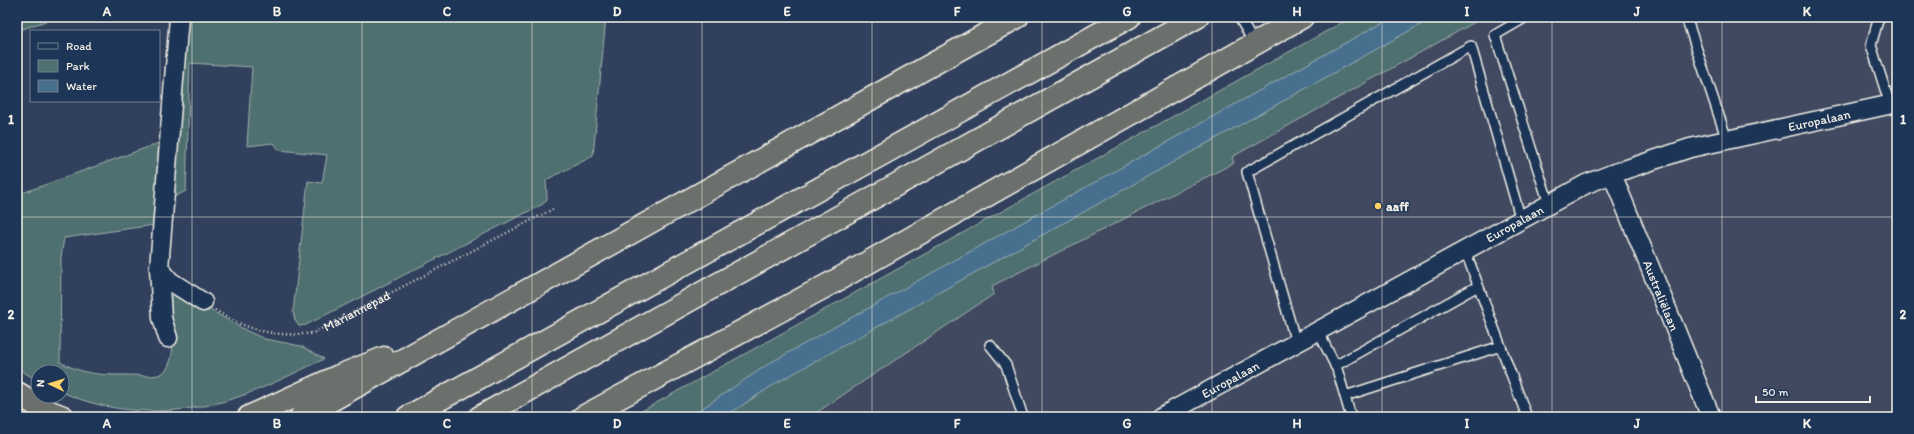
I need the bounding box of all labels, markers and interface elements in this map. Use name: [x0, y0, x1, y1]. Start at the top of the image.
text: A: [102, 4, 112, 19]
text: B: [273, 4, 282, 19]
text: C: [443, 4, 452, 19]
text: D: [613, 4, 622, 19]
text: E: [783, 4, 791, 19]
text: F: [954, 4, 961, 19]
text: G: [1123, 4, 1132, 19]
text: H: [1293, 4, 1302, 19]
text: I: [1465, 4, 1470, 19]
text: J: [1633, 4, 1641, 19]
text: K: [1803, 4, 1812, 19]
legend: [30, 30, 160, 102]
text: Road: [66, 39, 92, 53]
text: Park: [66, 59, 90, 73]
text: Water: [66, 79, 97, 93]
street label: Europalaan: [1787, 106, 1852, 134]
text: 1: [8, 112, 14, 127]
text: 1: [1900, 112, 1906, 127]
place label: aaff: [1386, 199, 1409, 214]
marker: aaff: [1373, 201, 1383, 211]
street label: Europalaan: [1483, 201, 1546, 245]
street label: Australiëlaan: [1640, 258, 1683, 334]
street label: Mariannepad: [321, 287, 392, 334]
text: 2: [8, 307, 15, 322]
text: 2: [1900, 307, 1907, 322]
street label: Europalaan: [1199, 357, 1262, 401]
north arrow: [30, 364, 70, 404]
scale bar: [1756, 378, 1870, 404]
text: N: [34, 379, 47, 388]
text: 50 m: [1762, 385, 1788, 399]
text: A: [102, 416, 112, 431]
text: B: [273, 416, 282, 431]
text: C: [443, 416, 452, 431]
text: D: [613, 416, 622, 431]
text: E: [783, 416, 791, 431]
text: F: [954, 416, 961, 431]
text: G: [1123, 416, 1132, 431]
text: H: [1293, 416, 1302, 431]
text: I: [1465, 416, 1470, 431]
text: J: [1633, 416, 1641, 431]
text: K: [1803, 416, 1812, 431]

